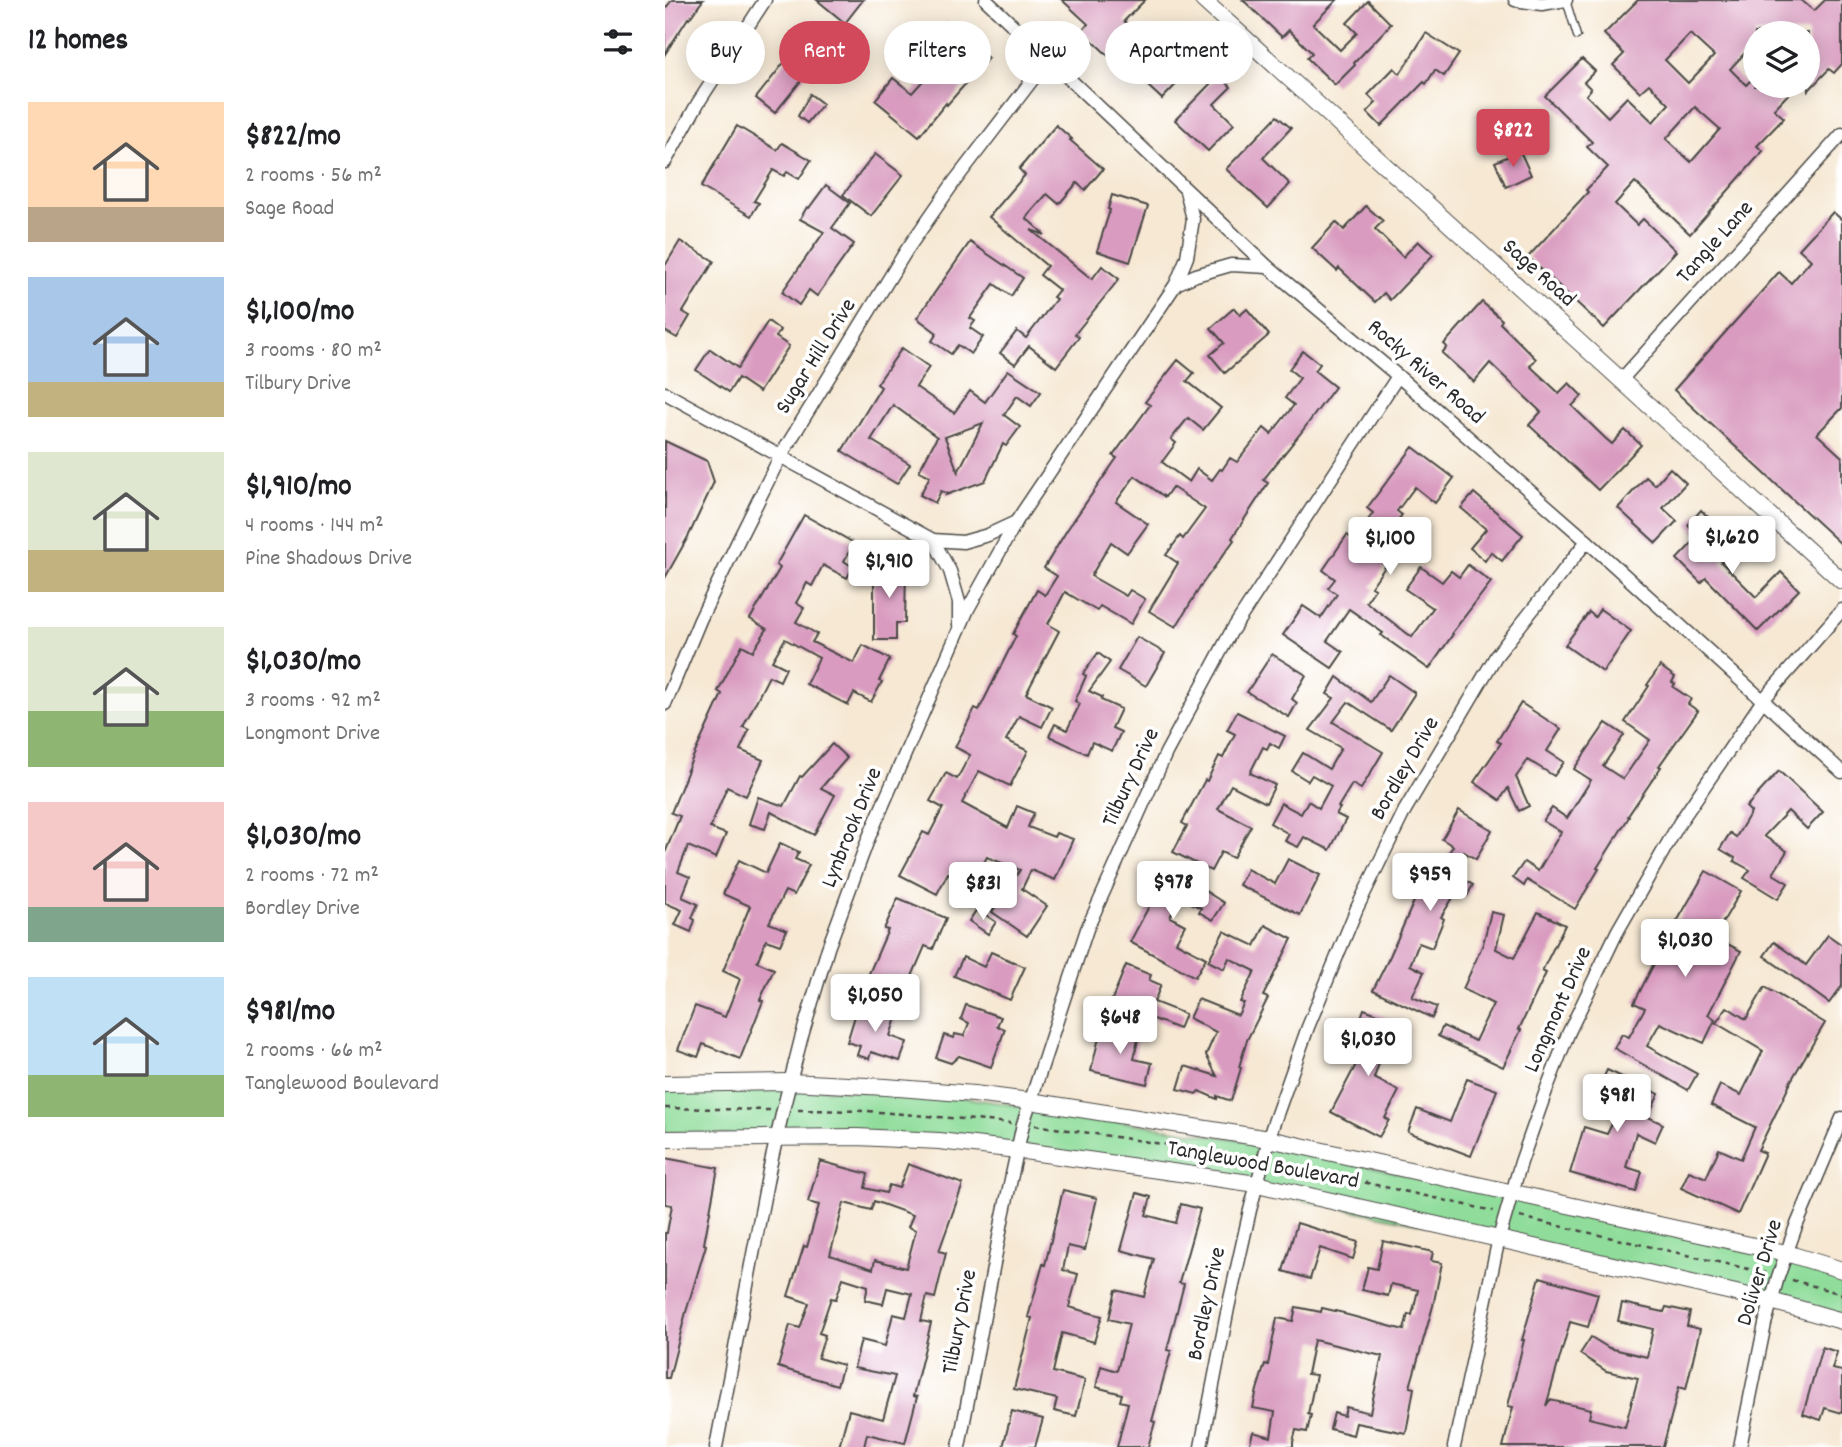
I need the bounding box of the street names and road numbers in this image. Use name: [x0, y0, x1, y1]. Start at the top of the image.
street label: Tangle Lane: [1669, 194, 1763, 292]
street label: Sage Road: [1494, 232, 1582, 316]
street label: Sugar Hill Drive: [768, 293, 866, 421]
street label: Rocky River Road: [1359, 312, 1491, 434]
street label: Bordley Drive: [1363, 711, 1449, 827]
street label: Tilbury Drive: [1095, 723, 1169, 833]
street label: Lynbrook Drive: [814, 763, 892, 893]
street label: Longmont Drive: [1516, 942, 1602, 1078]
street label: Tanglewood Boulevard: [1165, 1133, 1361, 1199]
street label: Doliver Drive: [1729, 1216, 1793, 1330]
street label: Bordley Drive: [1180, 1244, 1236, 1364]
street label: Tilbury Drive: [935, 1267, 987, 1377]

